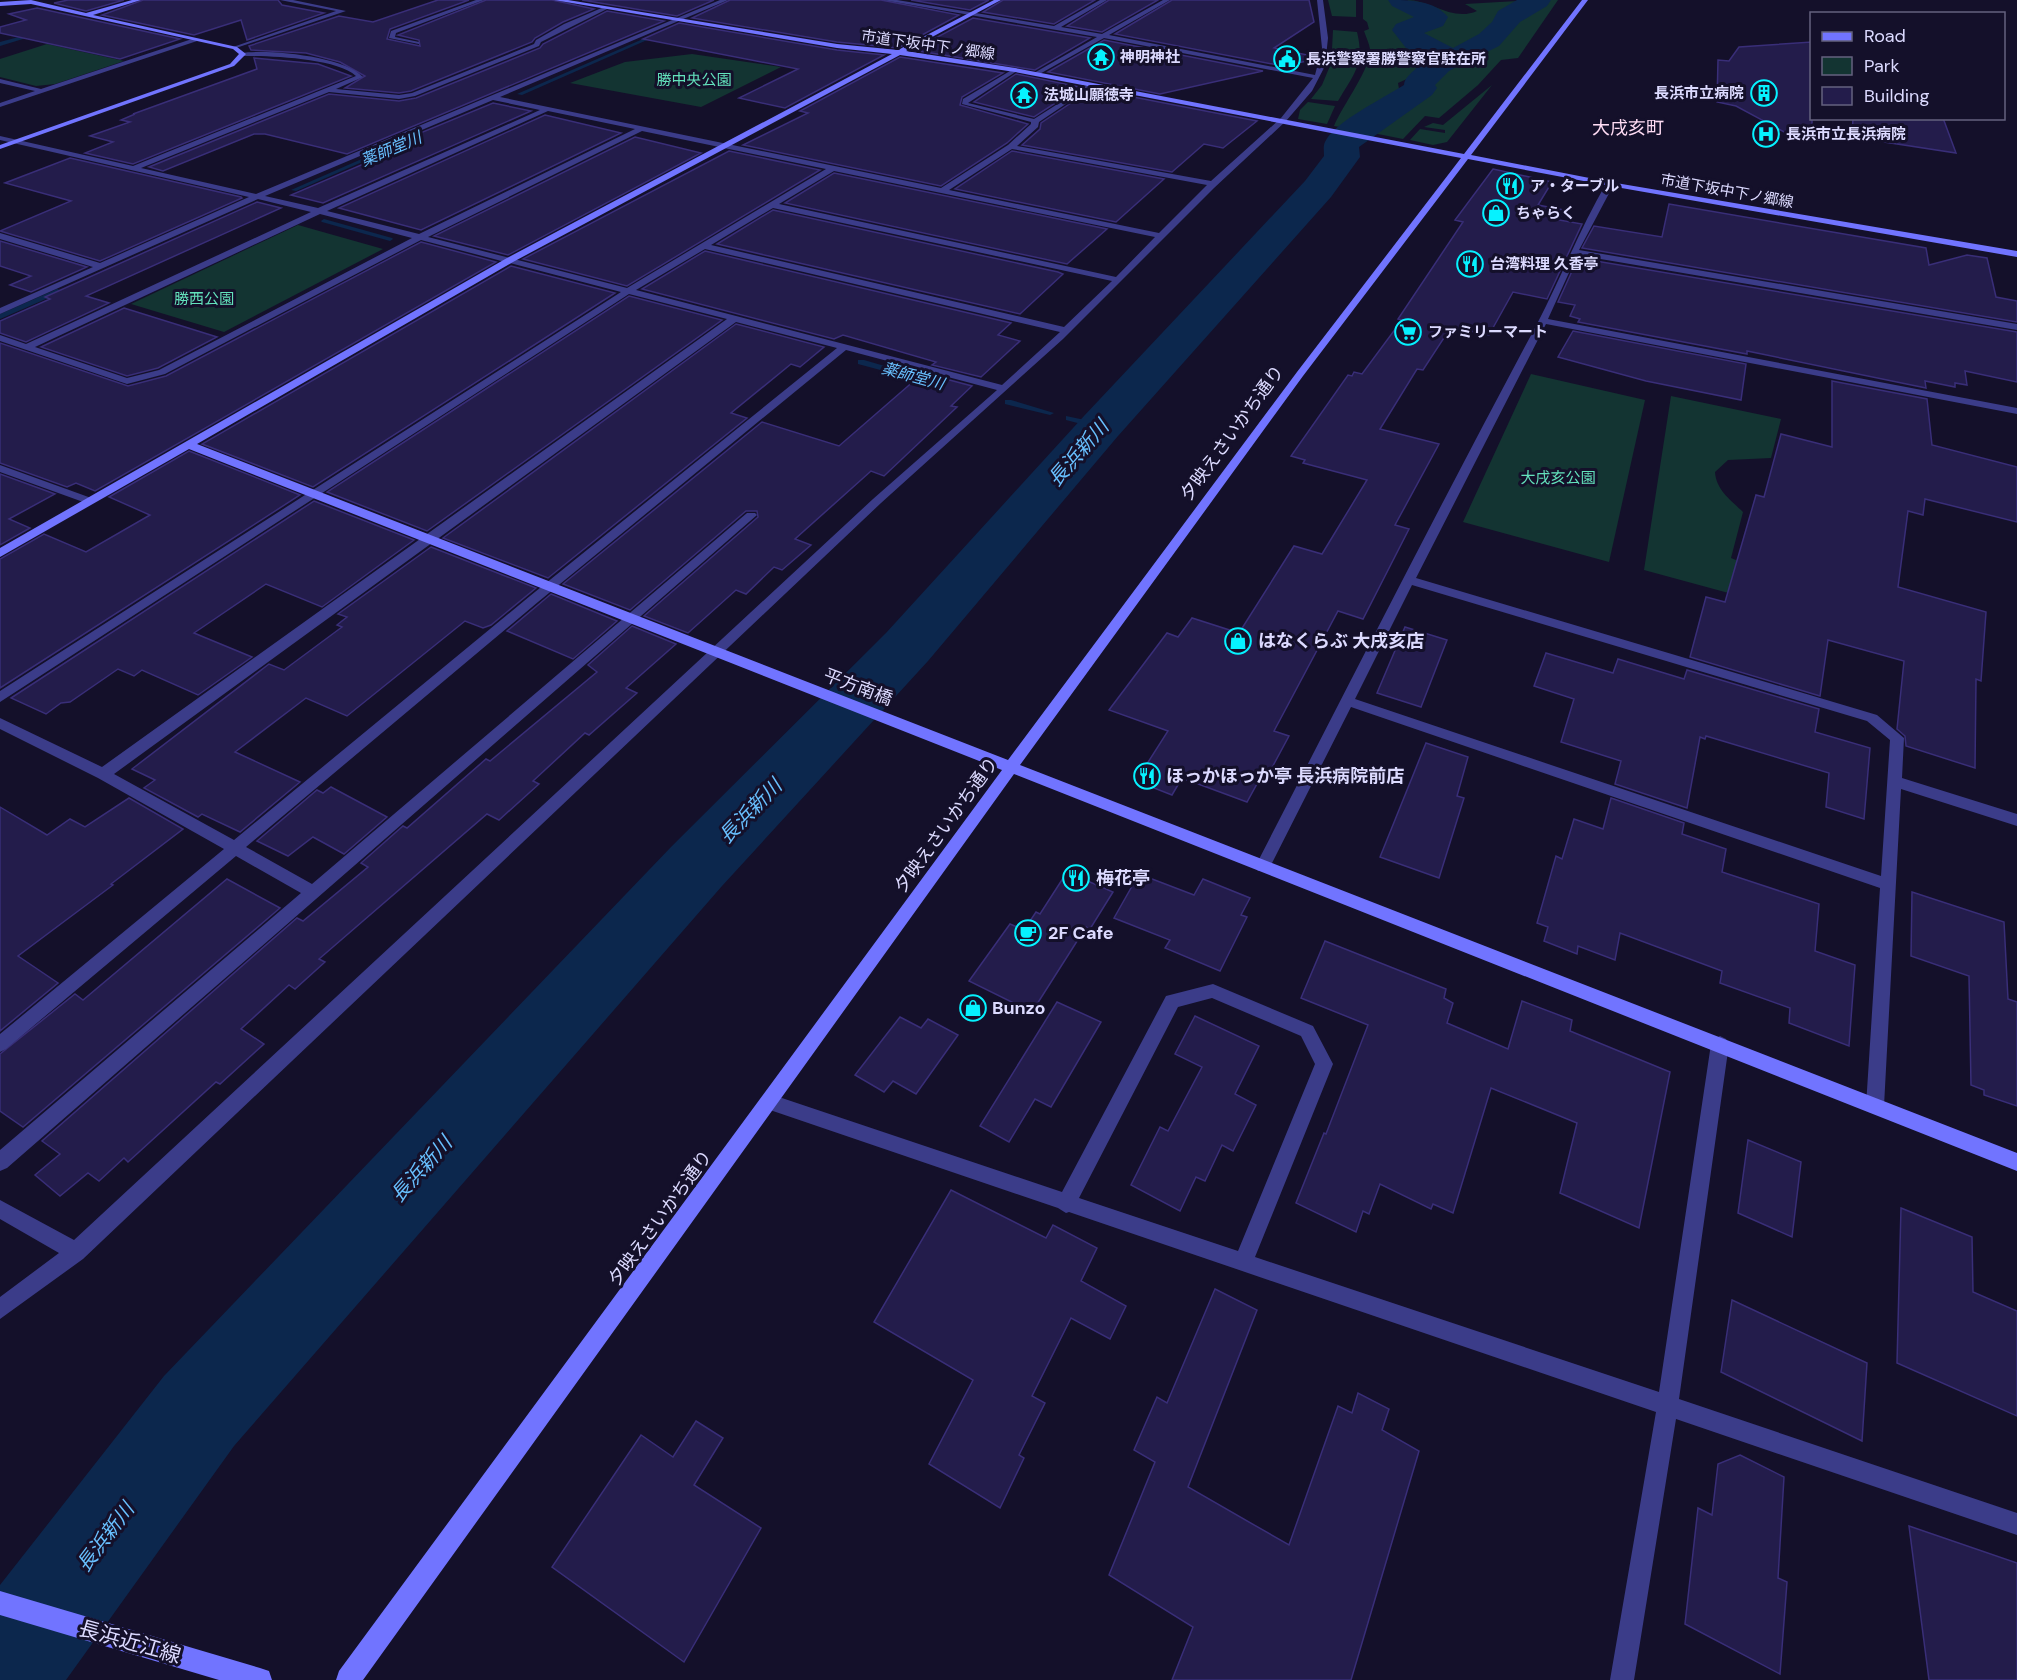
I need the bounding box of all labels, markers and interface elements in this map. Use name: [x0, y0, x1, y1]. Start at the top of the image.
legend: [1810, 12, 2005, 120]
text: Road: [1864, 24, 1906, 48]
street label: 市道下坂中下ノ郷線: [860, 26, 996, 64]
temple icon: 神明神社: [1086, 42, 1116, 72]
public building icon: 長浜警察署勝警察官駐在所: [1272, 44, 1302, 74]
place label: 神明神社: [1119, 47, 1180, 67]
place label: 長浜警察署勝警察官駐在所: [1306, 49, 1486, 69]
text: Park: [1864, 54, 1900, 78]
park label: 勝中央公園: [656, 70, 732, 90]
building icon: 長浜市立病院: [1749, 78, 1779, 108]
temple icon: 法城山願徳寺: [1009, 80, 1039, 110]
place label: 長浜市立病院: [1654, 83, 1744, 103]
text: Building: [1864, 84, 1929, 108]
place label: 法城山願徳寺: [1044, 85, 1134, 105]
district label: 大戌亥町: [1592, 116, 1664, 140]
hospital icon: 長浜市立長浜病院: [1751, 119, 1781, 149]
place label: 長浜市立長浜病院: [1786, 124, 1906, 144]
water label: 薬師堂川: [357, 126, 426, 171]
street label: 市道下坂中下ノ郷線: [1659, 169, 1795, 213]
restaurant icon: ア・ターブル: [1495, 171, 1525, 201]
place label: ア・ターブル: [1530, 176, 1619, 196]
shop icon: ちゃらく: [1481, 198, 1511, 228]
place label: ちゃらく: [1516, 203, 1576, 223]
restaurant icon: 台湾料理 久香亭: [1455, 249, 1485, 279]
place label: 台湾料理 久香亭: [1490, 254, 1599, 274]
park label: 勝西公園: [174, 289, 234, 309]
supermarket icon: ファミリーマート: [1393, 317, 1423, 347]
place label: ファミリーマート: [1428, 322, 1548, 342]
water label: 薬師堂川: [879, 358, 949, 395]
street label: 夕映えさいかち通り: [1175, 360, 1289, 506]
water label: 長浜新川: [1042, 413, 1115, 492]
park label: 大戌亥公園: [1520, 468, 1596, 488]
shop icon: はなくらぶ 大戌亥店: [1223, 626, 1253, 656]
place label: はなくらぶ 大戌亥店: [1258, 629, 1424, 653]
street label: 平方南橋: [820, 663, 896, 711]
street label: 夕映えさいかち通り: [889, 752, 1003, 898]
restaurant icon: ほっかほっか亭 長浜病院前店: [1132, 761, 1162, 791]
place label: ほっかほっか亭 長浜病院前店: [1166, 764, 1404, 788]
water label: 長浜新川: [713, 772, 789, 849]
restaurant icon: 梅花亭: [1061, 863, 1091, 893]
place label: 梅花亭: [1096, 866, 1150, 890]
cafe icon: 2F Cafe: [1013, 918, 1043, 948]
place label: 2F Cafe: [1048, 921, 1114, 945]
shop icon: Bunzo: [958, 993, 988, 1023]
place label: Bunzo: [992, 996, 1045, 1020]
water label: 長浜新川: [385, 1129, 459, 1207]
street label: 夕映えさいかち通り: [603, 1145, 717, 1291]
water label: 長浜新川: [71, 1496, 141, 1577]
street label: 長浜近江線: [76, 1614, 184, 1670]

